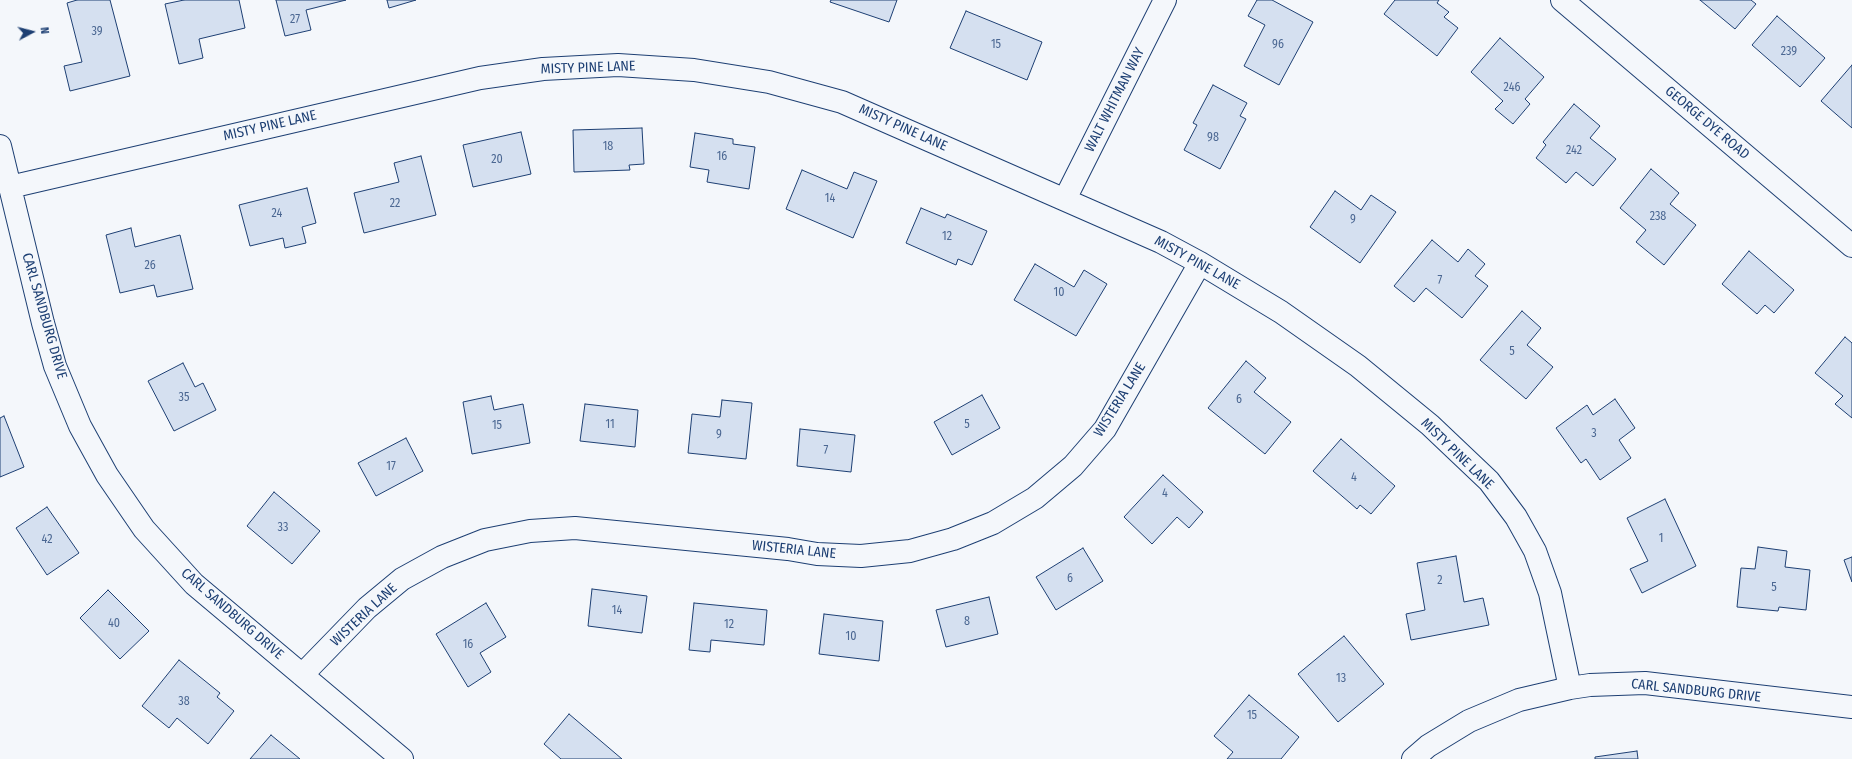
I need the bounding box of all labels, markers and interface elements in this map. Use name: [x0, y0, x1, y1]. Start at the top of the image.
north arrow: [12, 12, 52, 52]
house number: 27: [290, 13, 300, 27]
house number: 39: [91, 25, 103, 39]
text: N: [38, 26, 51, 35]
house number: 15: [991, 38, 1001, 52]
house number: 96: [1272, 38, 1284, 52]
street label: WALT WHITMAN WAY: [1081, 45, 1149, 155]
house number: 239: [1781, 45, 1797, 59]
street label: MISTY PINE LANE: [540, 58, 636, 78]
house number: 246: [1504, 81, 1520, 95]
street label: GEORGE DYE ROAD: [1661, 83, 1753, 163]
street label: MISTY PINE LANE: [856, 101, 950, 155]
street label: MISTY PINE LANE: [222, 107, 318, 145]
house number: 98: [1207, 131, 1219, 145]
house number: 18: [603, 140, 613, 154]
house number: 242: [1566, 144, 1582, 158]
house number: 16: [717, 150, 727, 164]
house number: 20: [491, 153, 503, 167]
house number: 14: [825, 192, 835, 206]
house number: 22: [390, 197, 400, 211]
house number: 24: [272, 207, 282, 221]
house number: 238: [1650, 210, 1666, 224]
house number: 9: [1350, 213, 1356, 227]
house number: 12: [942, 230, 952, 244]
street label: MISTY PINE LANE: [1151, 233, 1243, 293]
street label: CARL SANDBURG DRIVE: [18, 251, 70, 381]
house number: 26: [144, 259, 156, 273]
house number: 7: [1438, 274, 1442, 288]
house number: 10: [1054, 286, 1064, 300]
house number: 5: [1509, 345, 1515, 359]
street label: WISTERIA LANE: [1091, 360, 1149, 440]
house number: 35: [179, 391, 189, 405]
house number: 6: [1236, 393, 1242, 407]
street label: MISTY PINE LANE: [1417, 415, 1497, 493]
house number: 11: [605, 418, 615, 432]
house number: 5: [964, 418, 970, 432]
house number: 15: [492, 419, 502, 433]
house number: 3: [1591, 427, 1597, 441]
house number: 9: [716, 428, 722, 442]
house number: 7: [824, 444, 828, 458]
house number: 17: [386, 460, 396, 474]
house number: 4: [1351, 471, 1357, 485]
house number: 4: [1162, 487, 1168, 501]
house number: 33: [278, 521, 288, 535]
house number: 1: [1659, 532, 1663, 546]
house number: 42: [42, 533, 52, 547]
street label: WISTERIA LANE: [751, 537, 837, 563]
street label: CARL SANDBURG DRIVE: [177, 565, 287, 663]
house number: 6: [1067, 572, 1073, 586]
house number: 2: [1437, 574, 1443, 588]
street label: WISTERIA LANE: [327, 580, 401, 650]
house number: 5: [1771, 581, 1777, 595]
house number: 14: [612, 604, 622, 618]
house number: 8: [964, 615, 970, 629]
house number: 40: [108, 617, 120, 631]
house number: 12: [724, 618, 734, 632]
house number: 10: [846, 630, 856, 644]
house number: 16: [463, 638, 473, 652]
house number: 13: [1336, 672, 1346, 686]
street label: CARL SANDBURG DRIVE: [1630, 676, 1762, 706]
house number: 38: [178, 695, 190, 709]
house number: 15: [1247, 709, 1257, 723]

